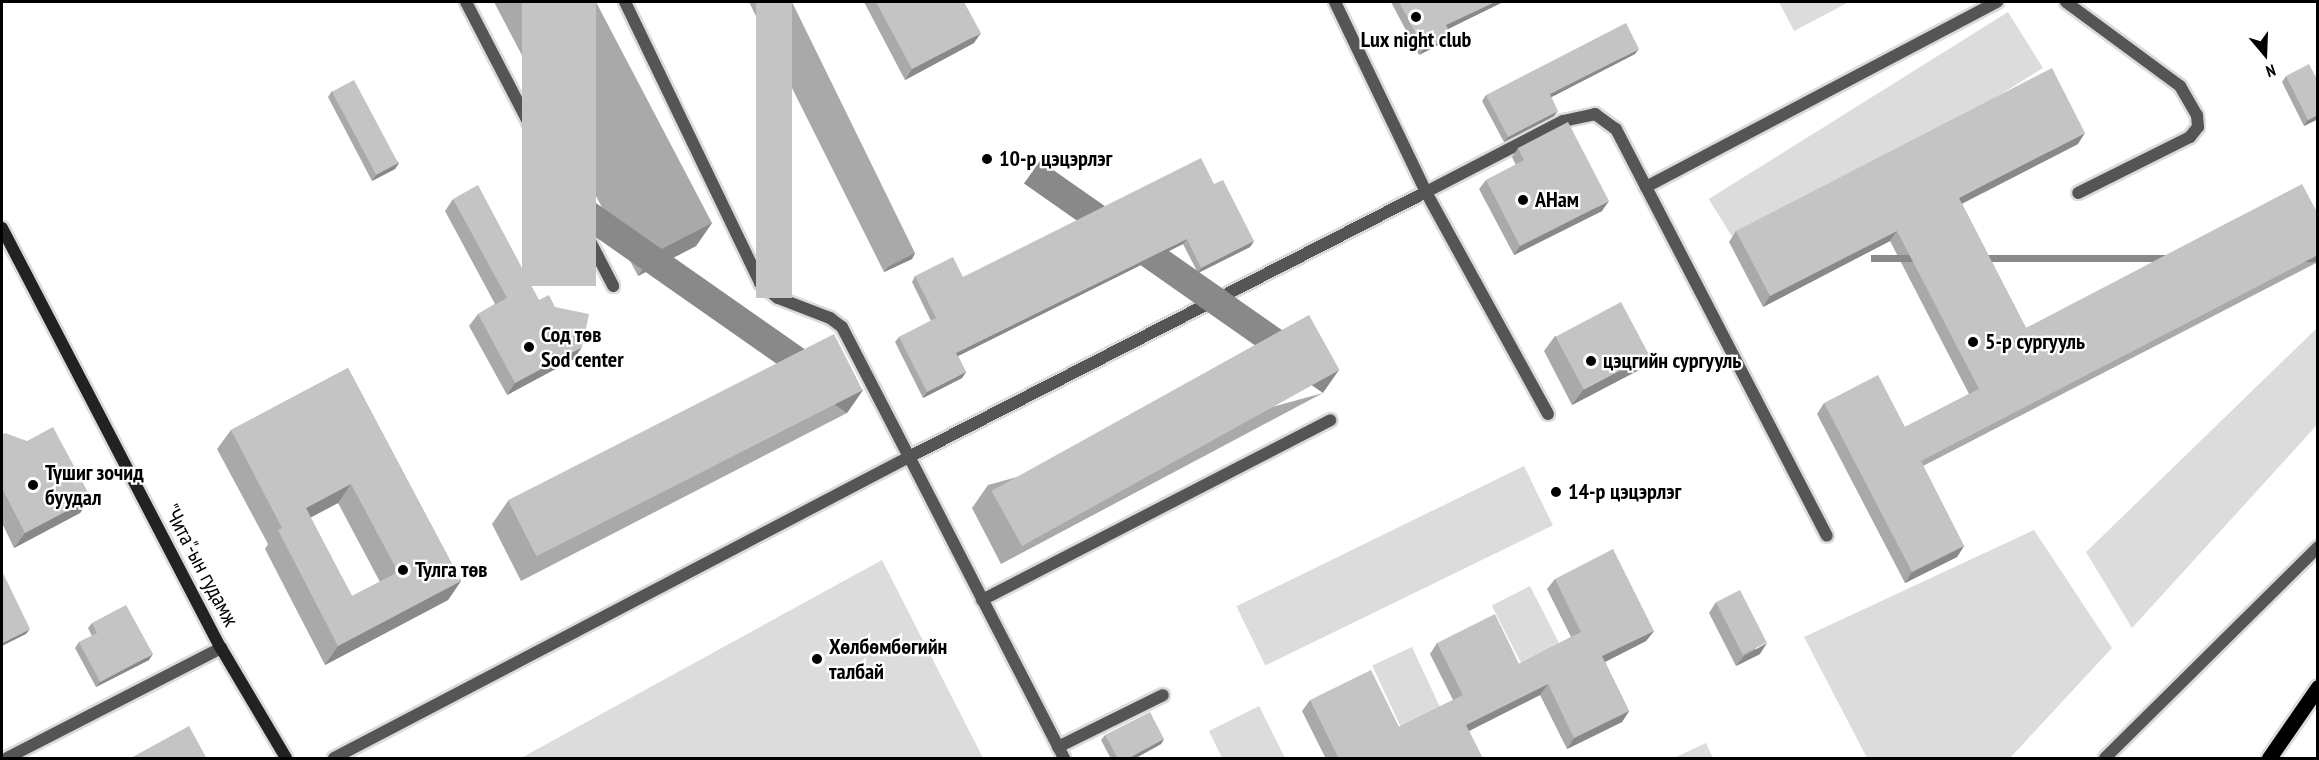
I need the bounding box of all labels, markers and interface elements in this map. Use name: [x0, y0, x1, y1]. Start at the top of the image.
marker: Lux night club: [1409, 10, 1423, 24]
north arrow: [2235, 24, 2295, 84]
place label: Lux night club: [1360, 27, 1472, 53]
text: N: [2264, 60, 2278, 82]
place label: 10-р цэцэрлэг: [999, 146, 1112, 172]
marker: 10-р цэцэрлэг: [980, 152, 994, 166]
place label: АНам: [1535, 187, 1579, 213]
marker: АНам: [1516, 193, 1530, 207]
place label: Сод төв Sod center: [541, 321, 624, 372]
place label: 5-р сургууль: [1985, 329, 2085, 355]
marker: 5-р сургууль: [1966, 335, 1980, 349]
marker: Сод төв Sod center: [522, 340, 536, 354]
place label: цэцгийн сургууль: [1603, 348, 1741, 374]
marker: цэцгийн сургууль: [1584, 354, 1598, 368]
place label: Түшиг зочид буудал: [45, 459, 144, 511]
marker: Түшиг зочид буудал: [26, 478, 40, 492]
place label: 14-р цэцэрлэг: [1568, 479, 1681, 505]
marker: 14-р цэцэрлэг: [1549, 485, 1563, 499]
street label: "Чита"-ын гудамж: [158, 499, 244, 631]
place label: Тулга төв: [415, 557, 488, 583]
marker: Тулга төв: [396, 563, 410, 577]
place label: Хөлбөмбөгийн талбай: [829, 633, 947, 684]
marker: Хөлбөмбөгийн талбай: [810, 652, 824, 666]

